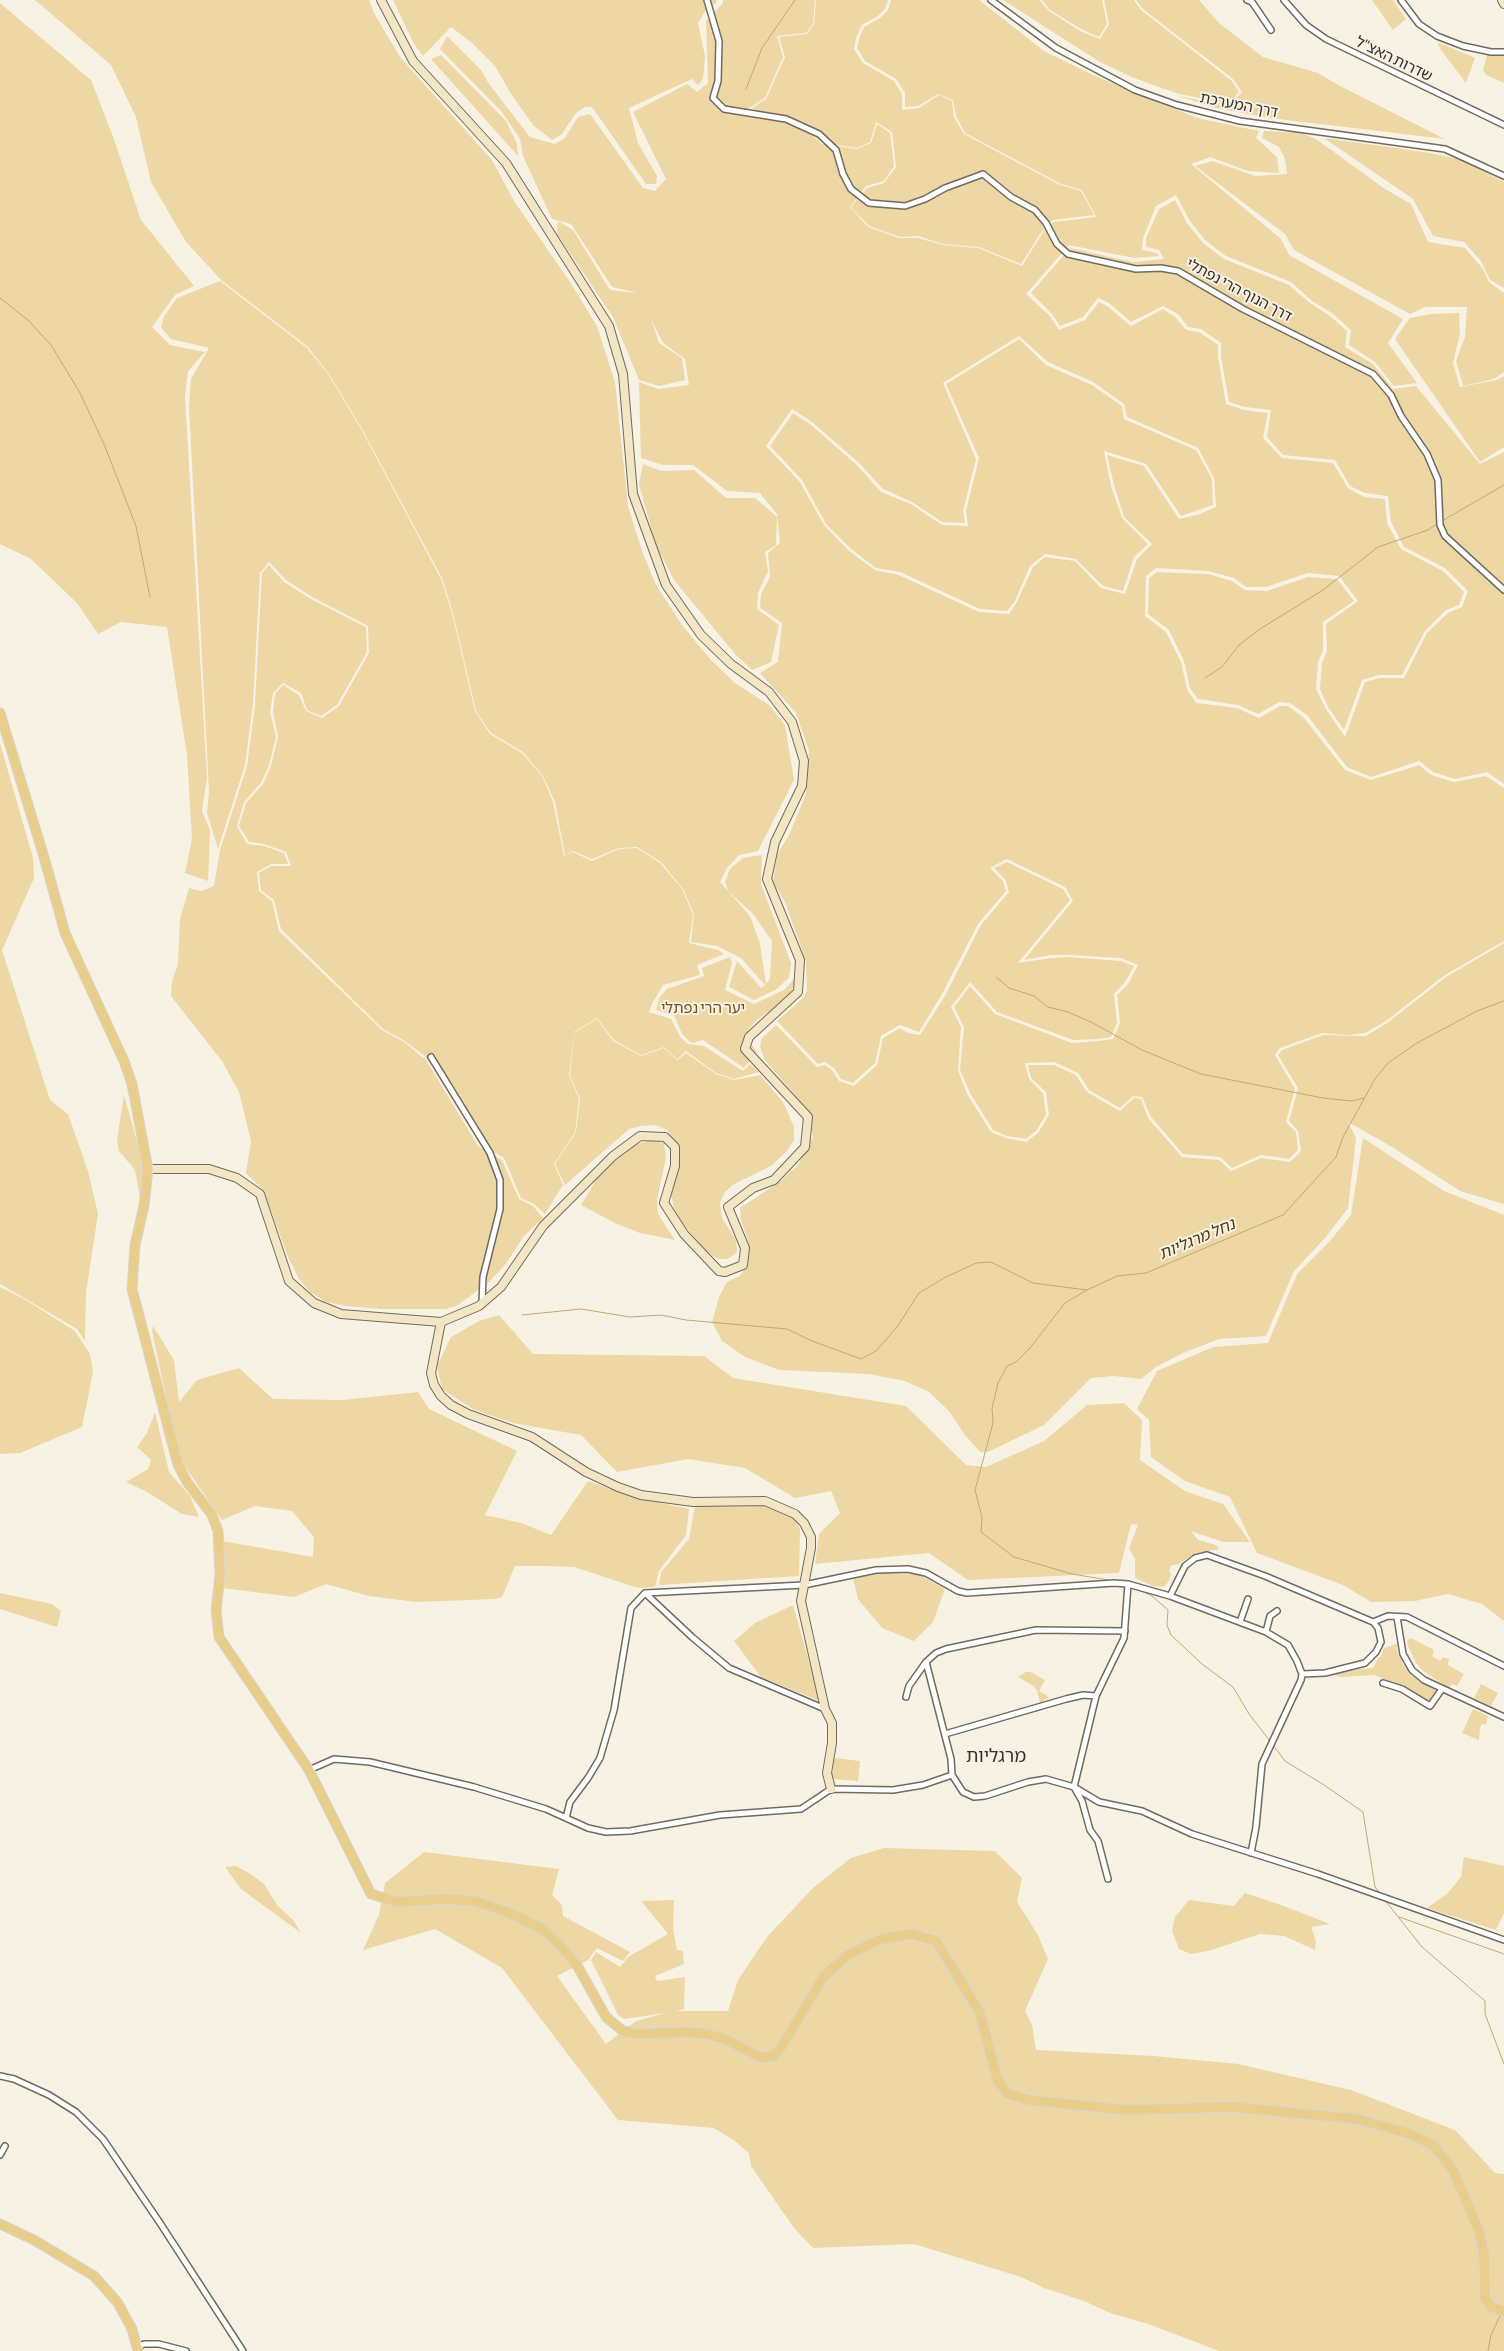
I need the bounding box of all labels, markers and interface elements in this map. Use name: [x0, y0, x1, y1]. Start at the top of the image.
street label: שדרות האצ"ל: [1353, 33, 1435, 85]
street label: דרך המערכת: [1198, 89, 1280, 121]
street label: דרך הנוף הרי נפתלי: [1183, 255, 1295, 325]
park label: יער הרי נפתלי: [661, 999, 745, 1017]
water label: נחל מרגליות: [1156, 1214, 1238, 1264]
district label: מרגליות: [966, 1745, 1026, 1767]

